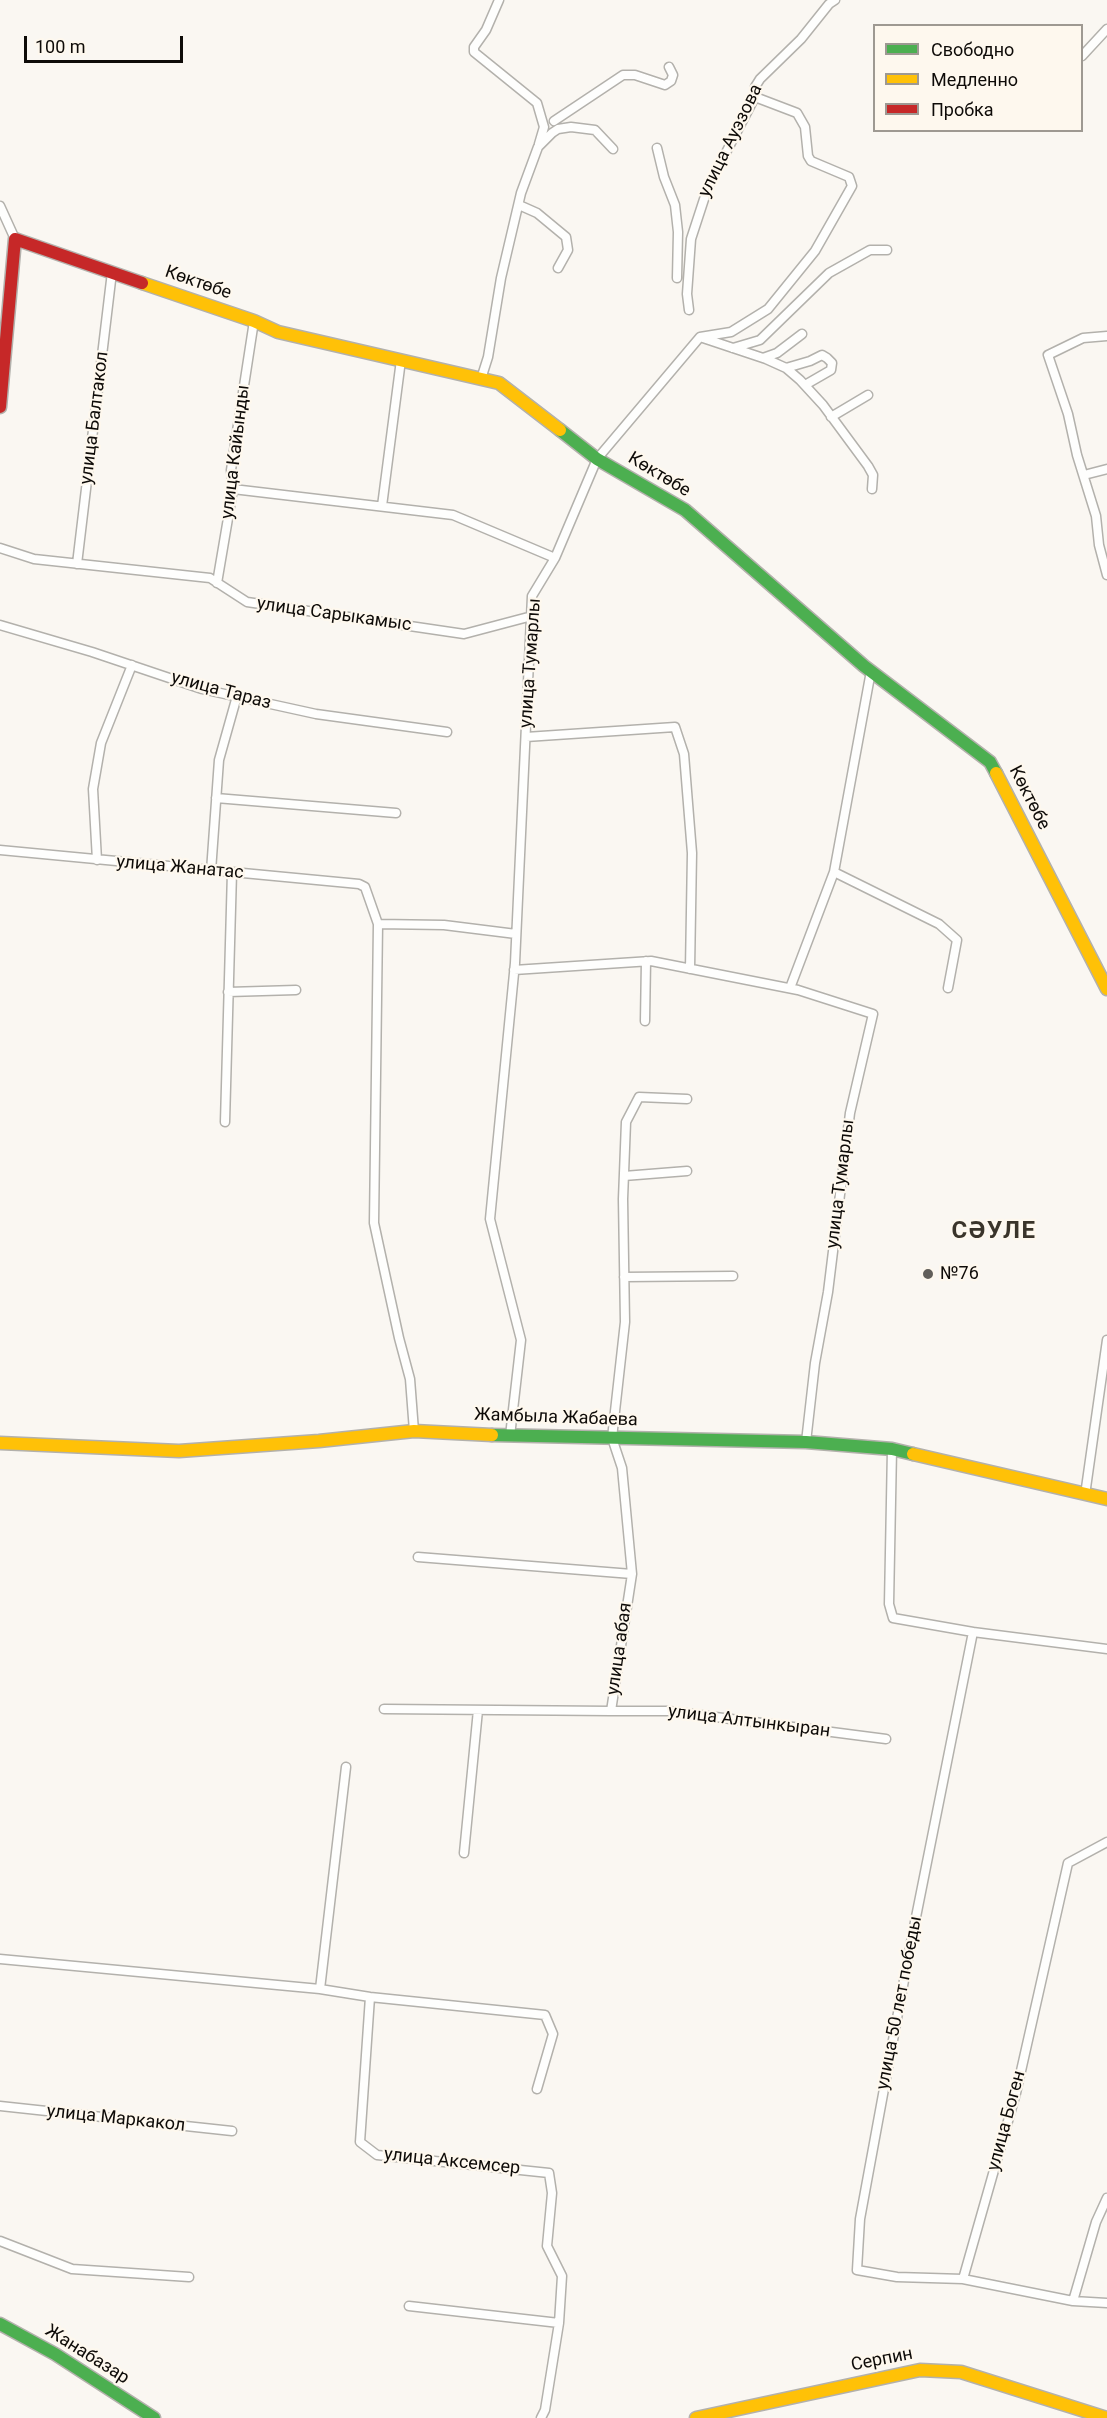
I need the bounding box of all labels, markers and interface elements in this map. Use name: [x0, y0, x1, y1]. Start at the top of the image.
scale bar: [27, 24, 186, 62]
legend: [873, 24, 1083, 132]
text: 100 m: [35, 36, 86, 57]
text: Свободно: [931, 39, 1014, 60]
text: Медленно: [931, 69, 1018, 90]
street label: улица Ауэзова: [694, 81, 768, 201]
text: Пробка: [931, 99, 994, 120]
street label: Көктөбе: [162, 262, 234, 304]
street label: улица Балтакол: [76, 350, 114, 486]
street label: улица Кайынды: [217, 384, 255, 520]
street label: Көктөбе: [624, 448, 694, 502]
street label: улица Сарыкамыс: [255, 593, 413, 637]
street label: улица Тумарлы: [516, 597, 546, 729]
street label: улица Тараз: [169, 667, 273, 715]
street label: Көктөбе: [1004, 762, 1054, 834]
street label: улица Жанатас: [115, 852, 245, 884]
street label: улица Тумарлы: [822, 1118, 860, 1250]
district label: СӘУЛЕ: [952, 1218, 1036, 1246]
place label: №76: [940, 1263, 979, 1285]
marker: №76: [921, 1267, 935, 1281]
street label: Жамбыла Жабаева: [474, 1404, 638, 1432]
street label: улица абая: [603, 1601, 637, 1697]
street label: улица Алтынкыран: [667, 1701, 831, 1743]
street label: улица 50 лет победы: [873, 1914, 927, 2092]
street label: улица Боген: [983, 2069, 1031, 2173]
street label: улица Маркакол: [46, 2101, 186, 2137]
street label: улица Аксемсер: [383, 2144, 521, 2180]
street label: Жанабазар: [41, 2321, 133, 2389]
street label: Серпин: [849, 2343, 915, 2377]

